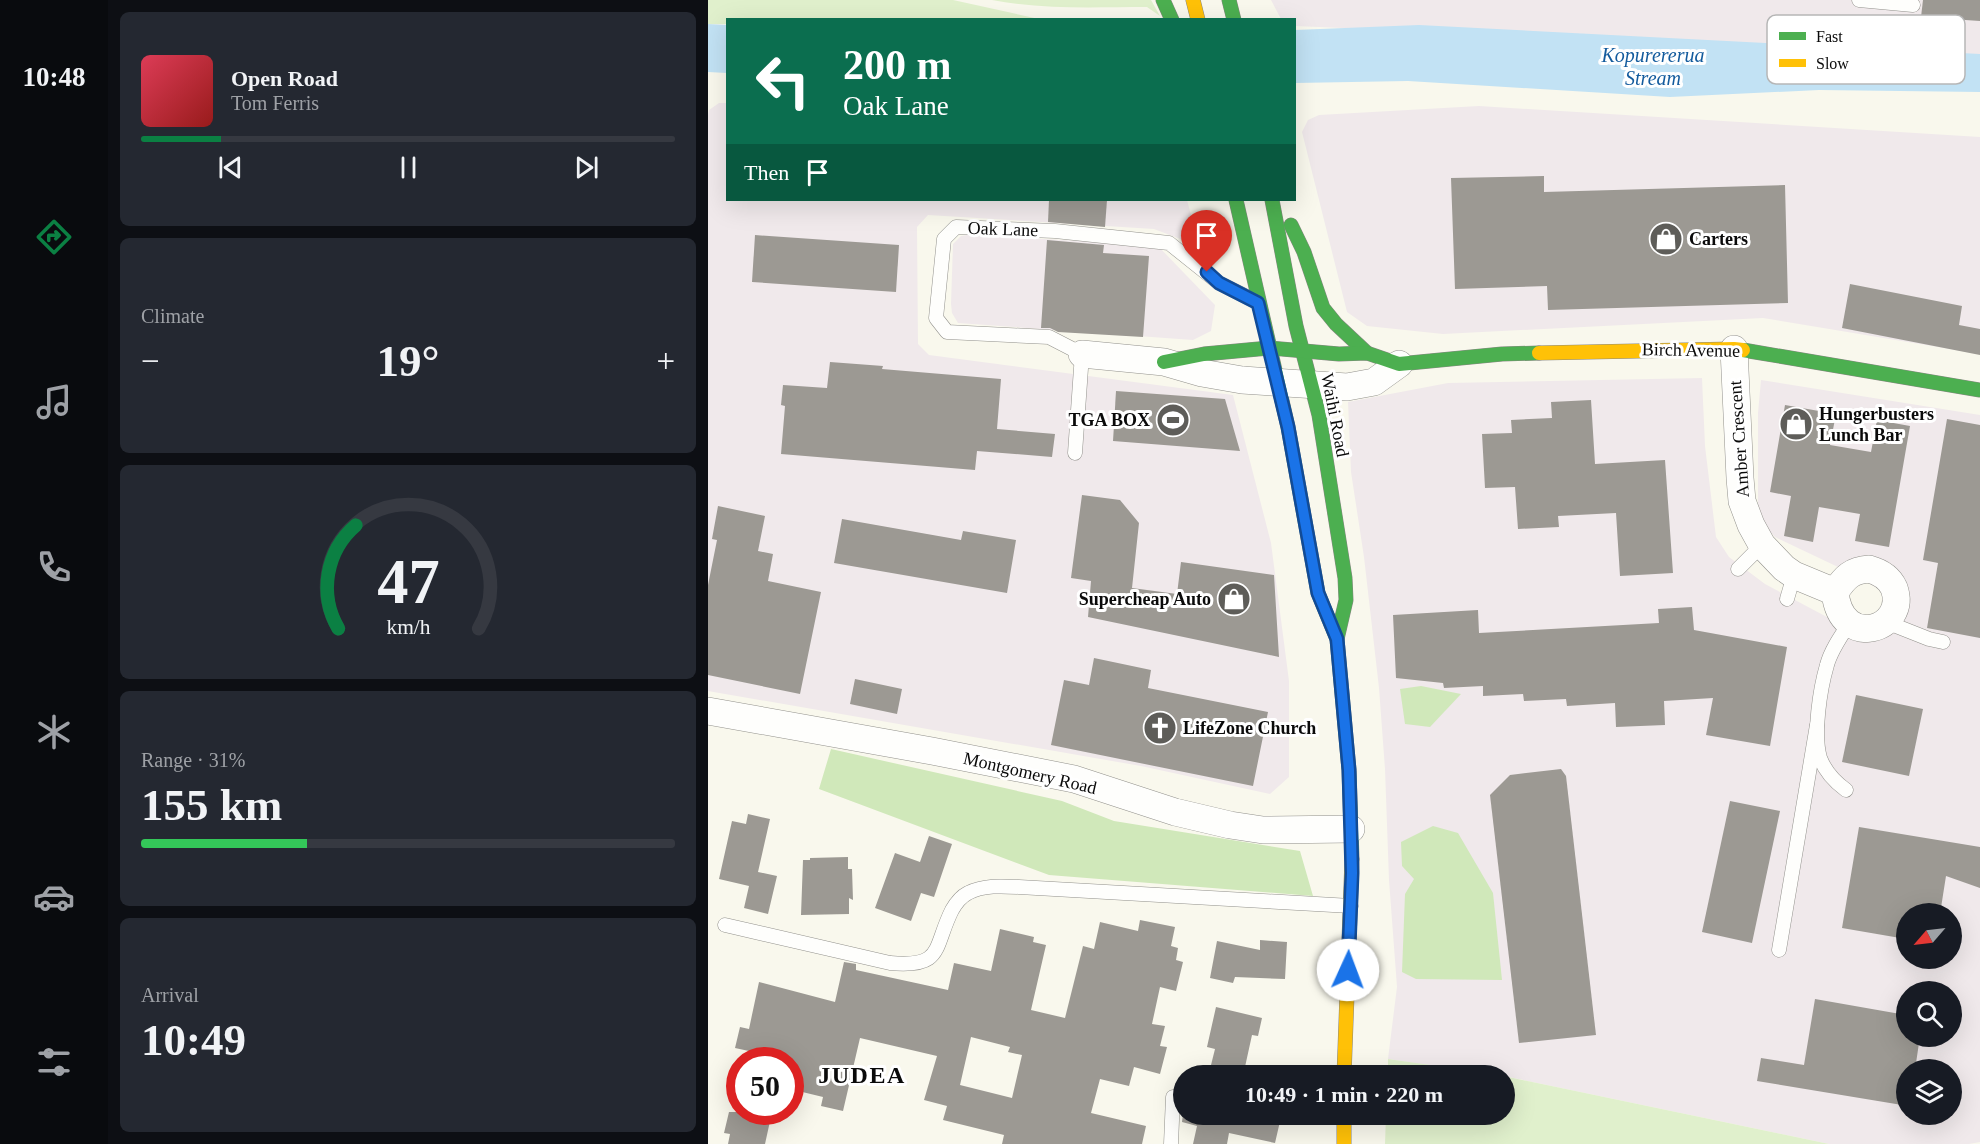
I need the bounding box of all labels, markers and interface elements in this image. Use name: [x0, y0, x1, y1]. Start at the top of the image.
legend: [1767, 15, 1965, 84]
text: Fast: [1816, 28, 1843, 45]
icon: left: [744, 42, 822, 120]
text: 200 m: [843, 42, 952, 88]
water label: Kopurererua Stream: [1601, 44, 1704, 89]
text: Slow: [1816, 55, 1849, 72]
text: 10:48: [23, 62, 86, 92]
text: Open Road: [231, 66, 338, 91]
text: Oak Lane: [843, 91, 949, 121]
text: Tom Ferris: [231, 92, 319, 114]
icon: previous: [214, 151, 247, 184]
icon: pause: [392, 151, 425, 184]
icon: next: [570, 151, 603, 184]
icon: arrive: [801, 156, 834, 189]
text: Then: [744, 160, 789, 185]
pin: [1181, 210, 1232, 272]
icon: directions: [33, 216, 75, 258]
street label: Oak Lane: [967, 218, 1039, 240]
icon: arrive: [1190, 219, 1223, 252]
shop icon: Carters: [1648, 221, 1684, 257]
place label: Carters: [1689, 229, 1748, 249]
text: Climate: [141, 305, 204, 327]
text: 19°: [377, 336, 440, 386]
street label: Birch Avenue: [1642, 339, 1740, 361]
text: −: [141, 343, 160, 379]
text: +: [656, 343, 675, 379]
street label: Waihi Road: [1317, 371, 1353, 459]
street label: Amber Crescent: [1725, 380, 1753, 498]
icon: music: [33, 381, 75, 423]
sports icon: TGA BOX: [1155, 402, 1191, 438]
place label: Hungerbusters Lunch Bar: [1819, 404, 1934, 445]
shop icon: Hungerbusters Lunch Bar: [1778, 406, 1814, 442]
place label: TGA BOX: [1068, 410, 1150, 430]
icon: phone: [33, 546, 75, 588]
text: 47: [377, 547, 439, 616]
shop icon: Supercheap Auto: [1216, 581, 1252, 617]
place label: Supercheap Auto: [1079, 589, 1211, 609]
text: km/h: [386, 615, 430, 639]
church icon: LifeZone Church: [1142, 710, 1178, 746]
icon: climate: [33, 711, 75, 753]
place label: LifeZone Church: [1183, 718, 1316, 738]
street label: Montgomery Road: [961, 748, 1099, 798]
text: Range · 31%: [141, 749, 245, 771]
text: 155 km: [141, 780, 282, 830]
icon: car: [33, 876, 75, 918]
north arrow: [1896, 903, 1962, 969]
map controls: [1896, 903, 1962, 1125]
position arrow: [1316, 938, 1380, 1002]
button: search: [1896, 981, 1962, 1047]
text: Arrival: [141, 984, 199, 1006]
text: 10:49: [141, 1015, 246, 1065]
icon: filters: [33, 1041, 75, 1083]
speed limit sign: 50: [726, 1047, 804, 1125]
button: layers: [1896, 1059, 1962, 1125]
district label: JUDEA: [818, 1062, 906, 1088]
text: 10:49 · 1 min · 220 m: [1245, 1082, 1443, 1107]

